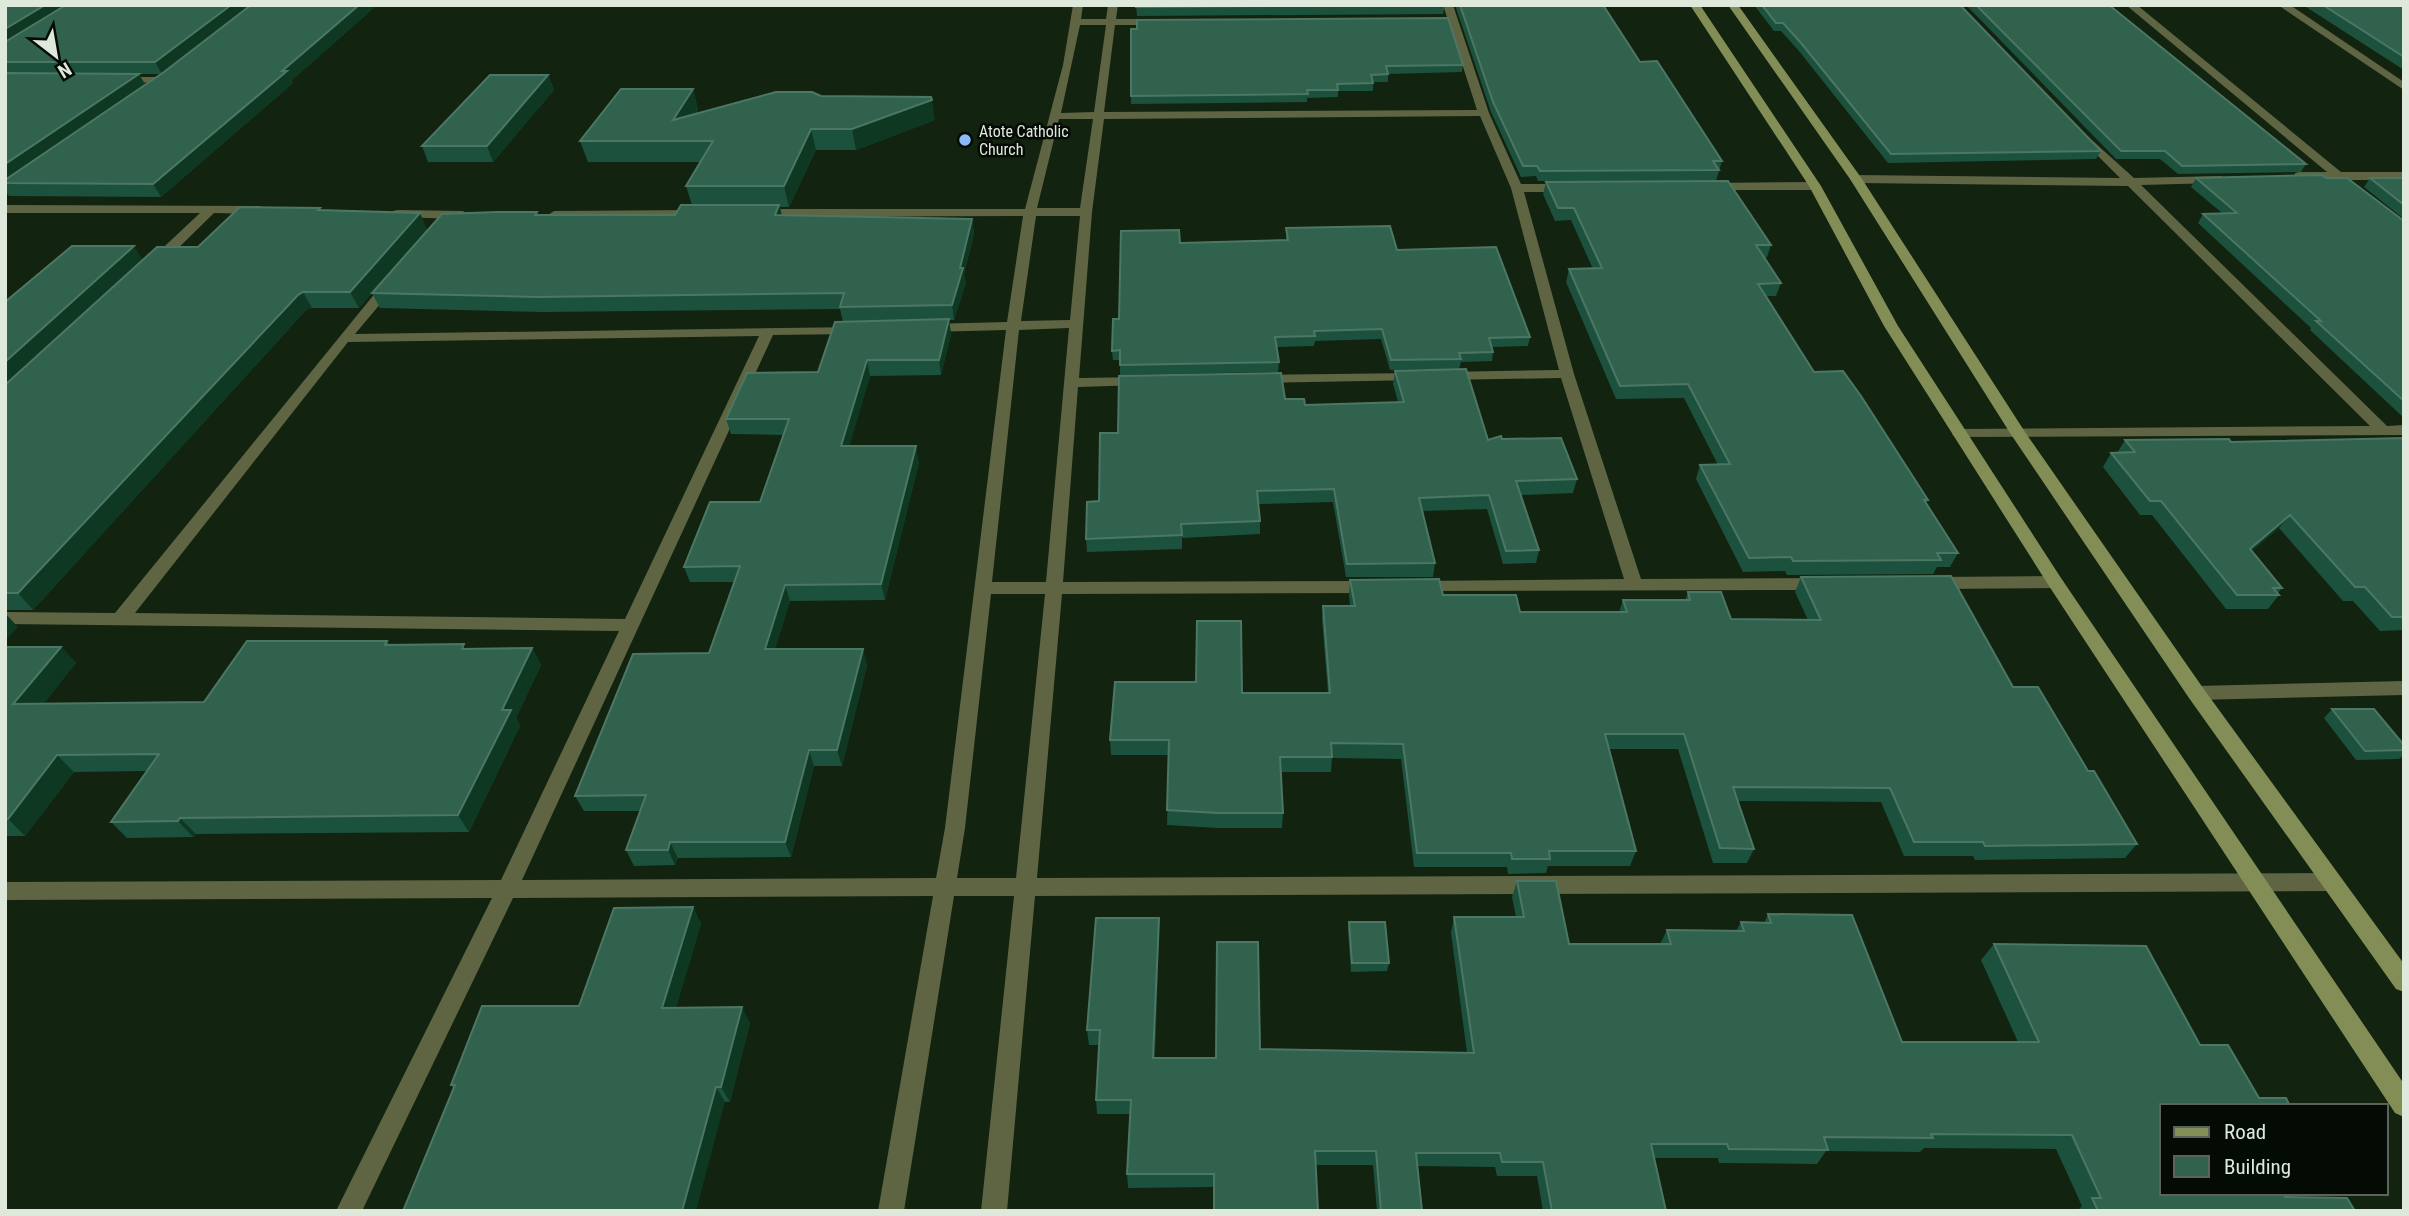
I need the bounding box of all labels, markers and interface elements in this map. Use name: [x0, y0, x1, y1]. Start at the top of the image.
north arrow: [21, 21, 91, 91]
text: N: [54, 57, 75, 83]
place label: Atote Catholic Church: [979, 122, 1069, 159]
marker: Atote Catholic Church: [957, 132, 973, 148]
legend: [2160, 1104, 2388, 1195]
text: Road: [2224, 1120, 2266, 1144]
text: Building: [2224, 1155, 2291, 1179]

